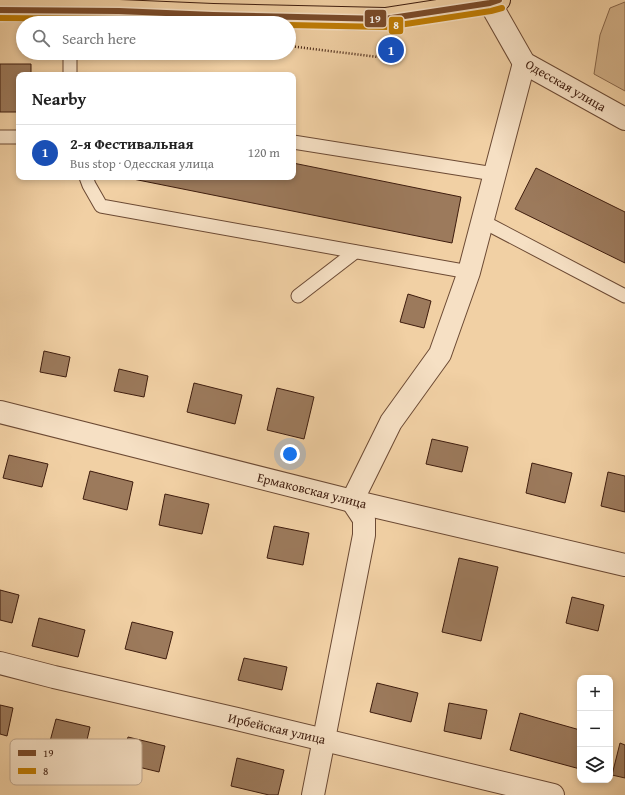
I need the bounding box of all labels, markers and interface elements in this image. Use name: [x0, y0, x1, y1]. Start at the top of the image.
line badge: 19: [364, 9, 387, 28]
text: 19: [369, 11, 381, 27]
search box: [16, 16, 296, 60]
line badge: 8: [388, 16, 404, 35]
text: 8: [393, 17, 399, 33]
icon: search: [30, 27, 52, 49]
text: Search here: [62, 28, 136, 49]
pin: 1: [378, 35, 404, 65]
street label: Одесская улица: [522, 55, 610, 117]
text: Nearby: [32, 86, 86, 111]
text: 2-я Фестивальная: [70, 133, 193, 154]
text: 1: [42, 143, 48, 162]
text: 120 m: [248, 143, 280, 162]
text: Bus stop · Одесская улица: [70, 154, 214, 173]
your location: [280, 444, 300, 464]
street label: Ермаковская улица: [255, 468, 369, 513]
map controls: [577, 675, 613, 783]
button: +: [577, 675, 613, 711]
street label: Ирбейская улица: [226, 708, 328, 749]
button: −: [577, 711, 613, 747]
legend: [10, 739, 142, 785]
text: 19: [43, 745, 54, 761]
button: layers: [577, 747, 613, 783]
text: 8: [43, 763, 48, 779]

